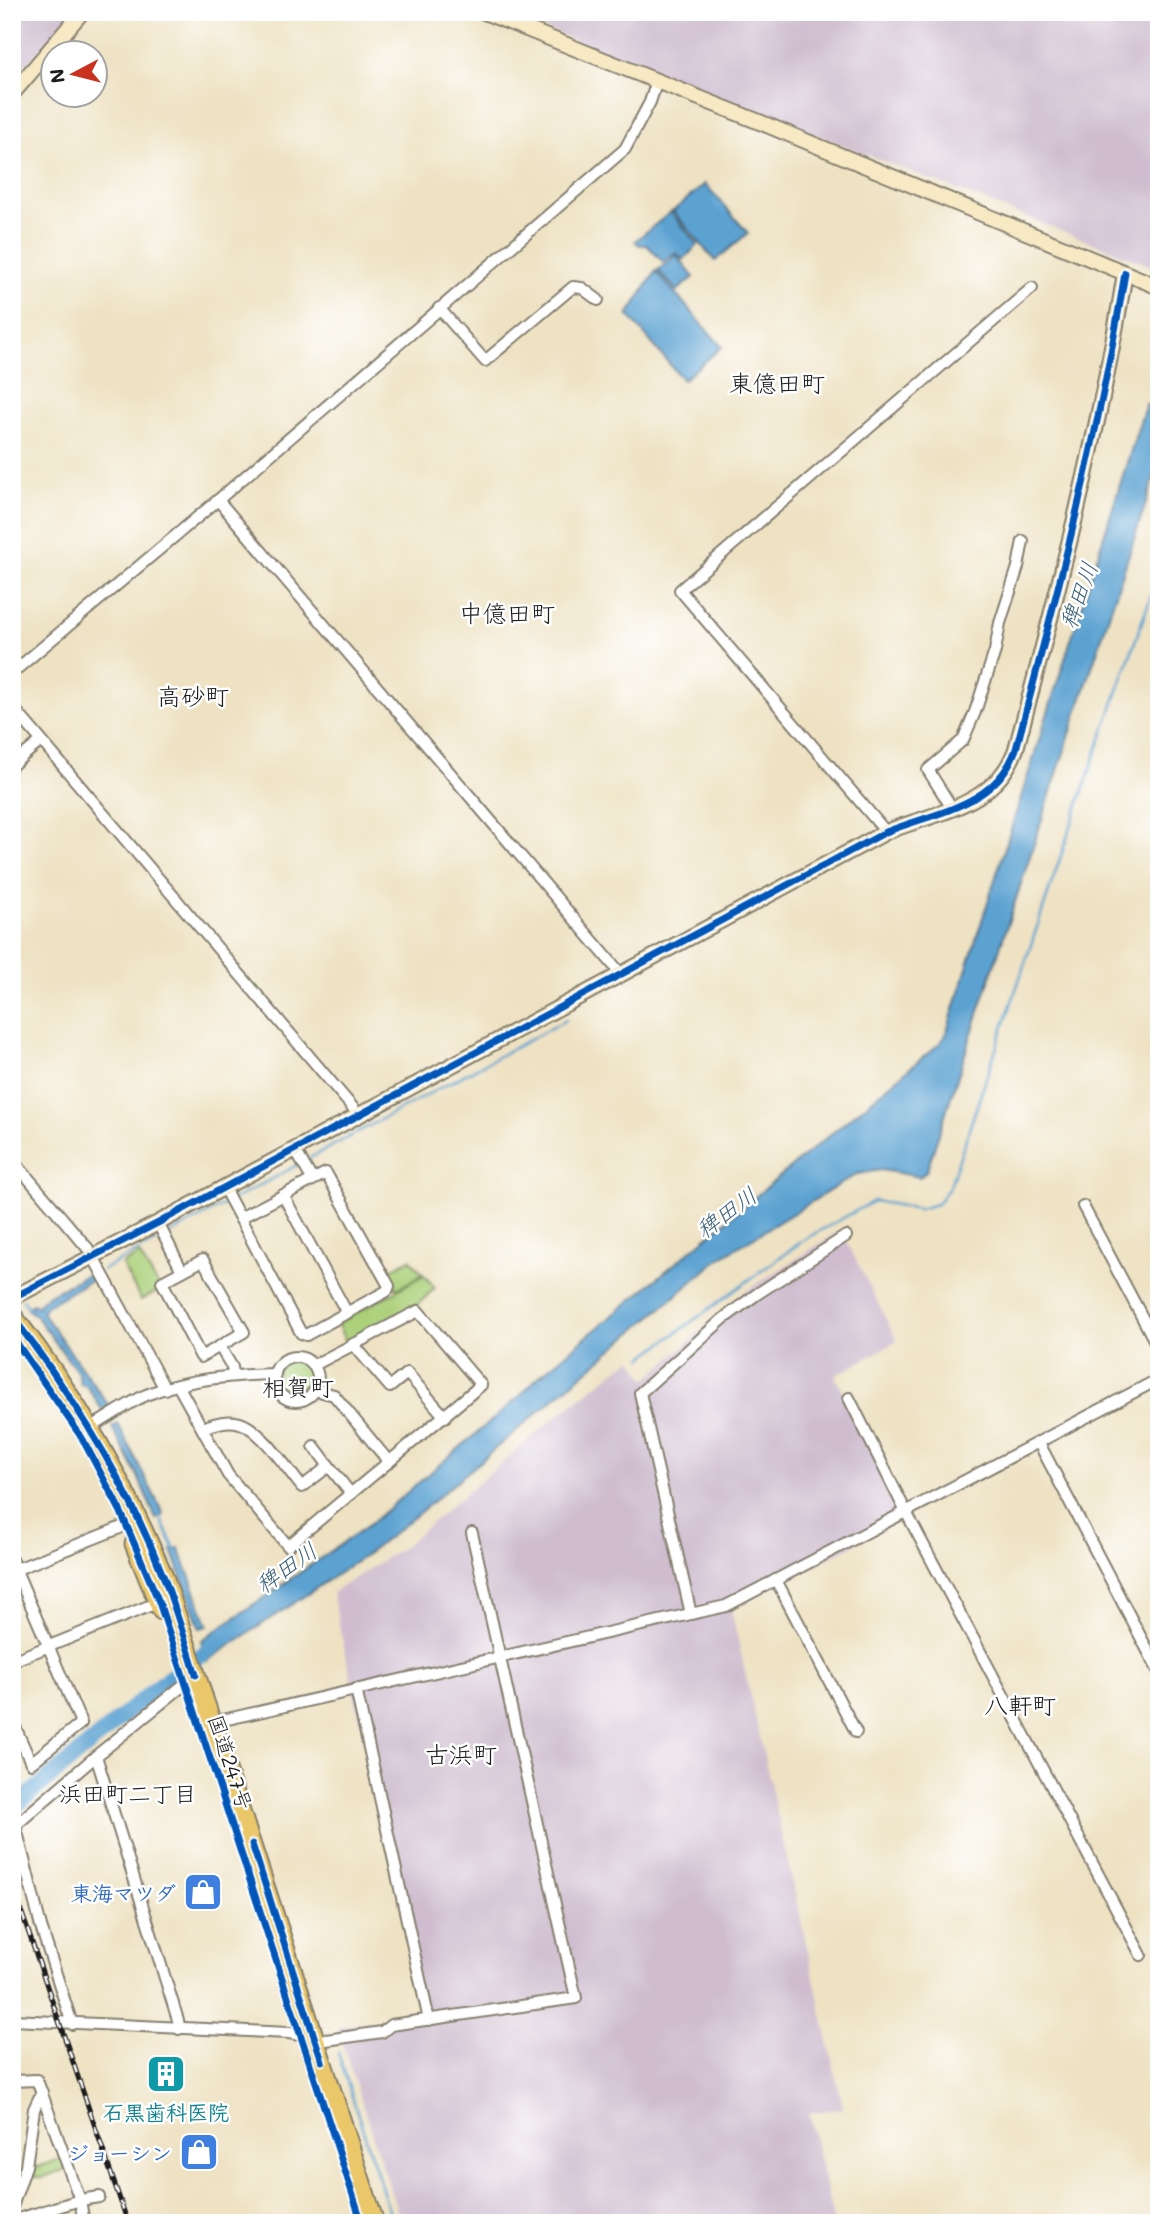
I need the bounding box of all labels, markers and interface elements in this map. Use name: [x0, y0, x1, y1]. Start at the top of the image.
north arrow: [38, 38, 108, 108]
text: N: [43, 67, 70, 85]
district label: 東億田町: [729, 367, 825, 398]
water label: 稗田川: [1052, 557, 1104, 633]
district label: 中億田町: [459, 597, 555, 628]
district label: 高砂町: [157, 680, 229, 711]
water label: 稗田川: [689, 1180, 763, 1244]
district label: 相賀町: [262, 1371, 334, 1402]
water label: 稗田川: [249, 1535, 323, 1599]
district label: 八軒町: [984, 1689, 1056, 1720]
street label: 国道247号: [203, 1711, 259, 1813]
district label: 古浜町: [425, 1738, 497, 1769]
district label: 浜田町二丁目: [59, 1778, 197, 1808]
shop icon: 東海マツダ: [182, 1871, 224, 1913]
place label: 東海マツダ: [71, 1879, 176, 1906]
building icon: 石黒歯科医院: [145, 2053, 187, 2095]
place label: 石黒歯科医院: [103, 2098, 229, 2125]
shop icon: ジョーシン: [178, 2131, 220, 2173]
place label: ジョーシン: [67, 2139, 172, 2166]

